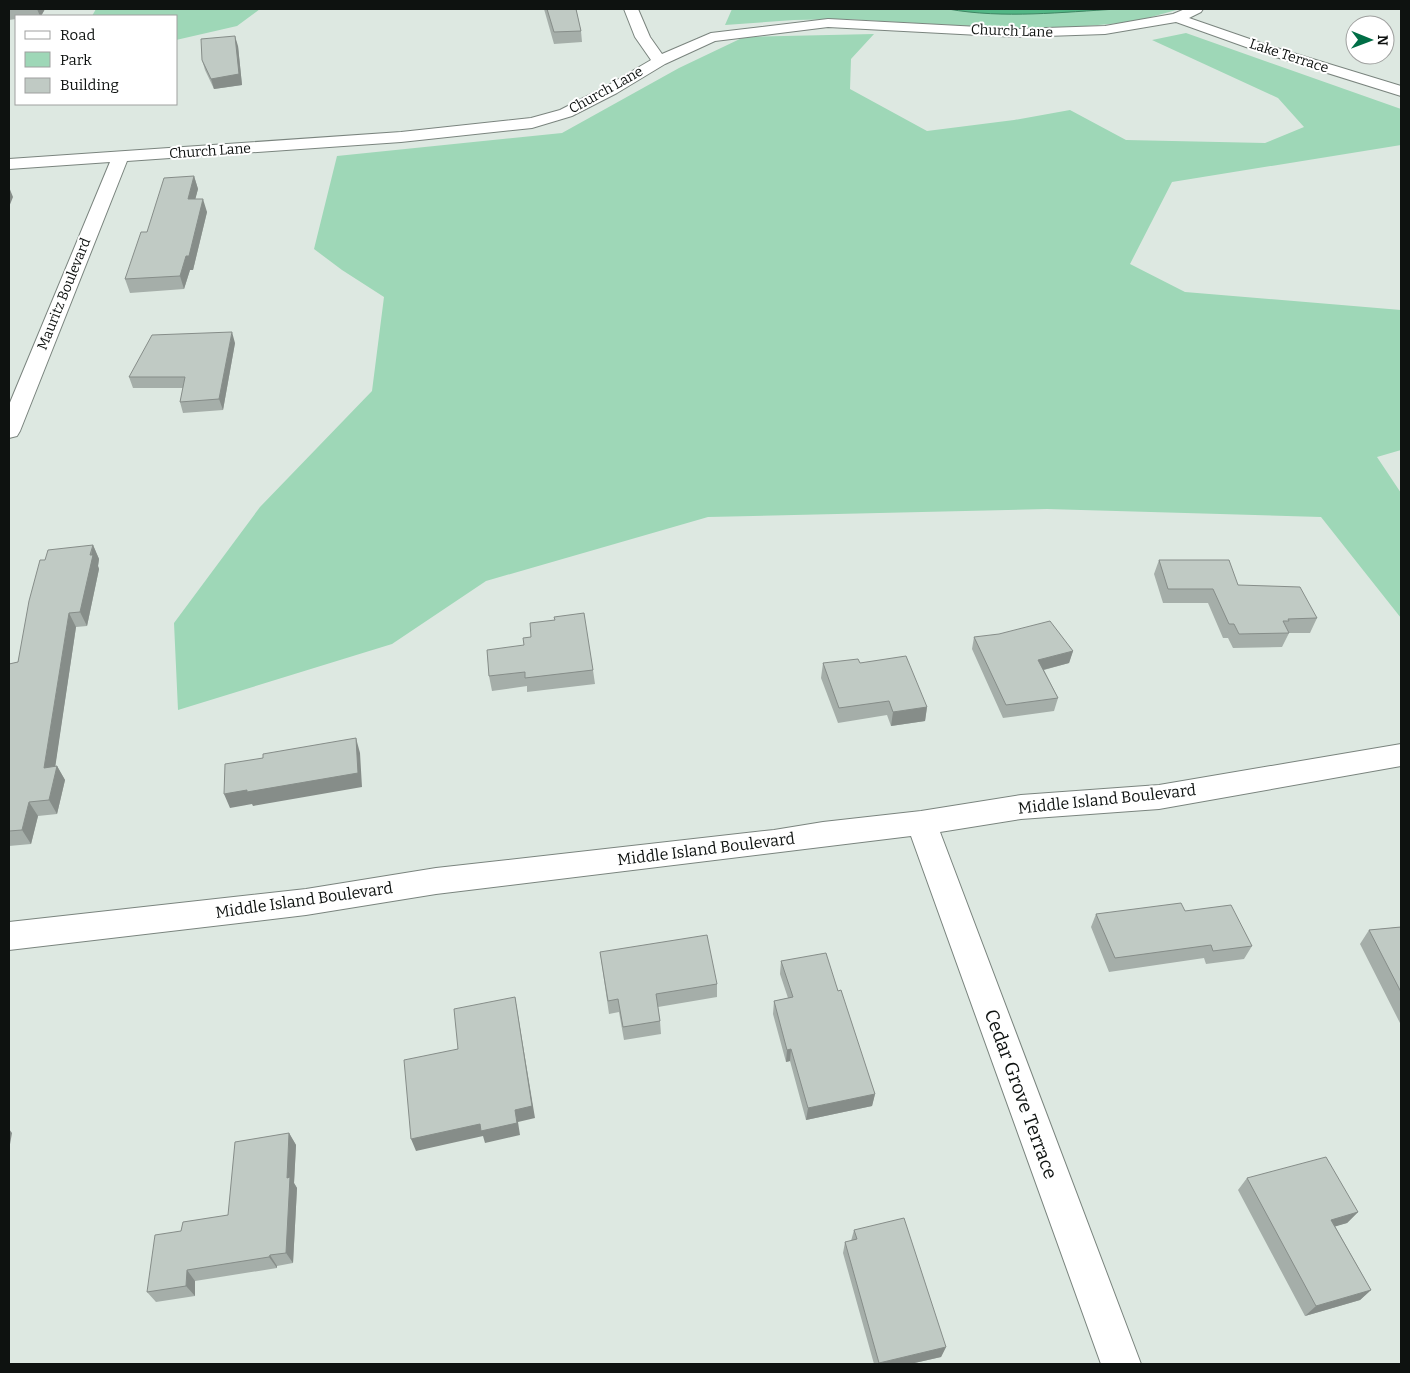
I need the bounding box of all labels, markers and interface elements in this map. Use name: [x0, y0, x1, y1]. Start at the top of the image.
legend: [15, 15, 178, 105]
north arrow: [1345, 15, 1395, 65]
street label: Church Lane: [971, 21, 1053, 41]
text: Road: [60, 26, 95, 44]
street label: Lake Terrace: [1247, 35, 1331, 77]
text: N: [1374, 35, 1391, 46]
text: Park: [60, 51, 92, 69]
street label: Church Lane: [566, 63, 646, 117]
text: Building: [60, 76, 119, 94]
street label: Church Lane: [168, 140, 252, 162]
street label: Mauritz Boulevard: [34, 236, 94, 352]
street label: Middle Island Boulevard: [1017, 780, 1197, 818]
street label: Middle Island Boulevard: [616, 829, 796, 869]
street label: Middle Island Boulevard: [214, 878, 394, 922]
street label: Cedar Grove Terrace: [980, 1006, 1062, 1182]

